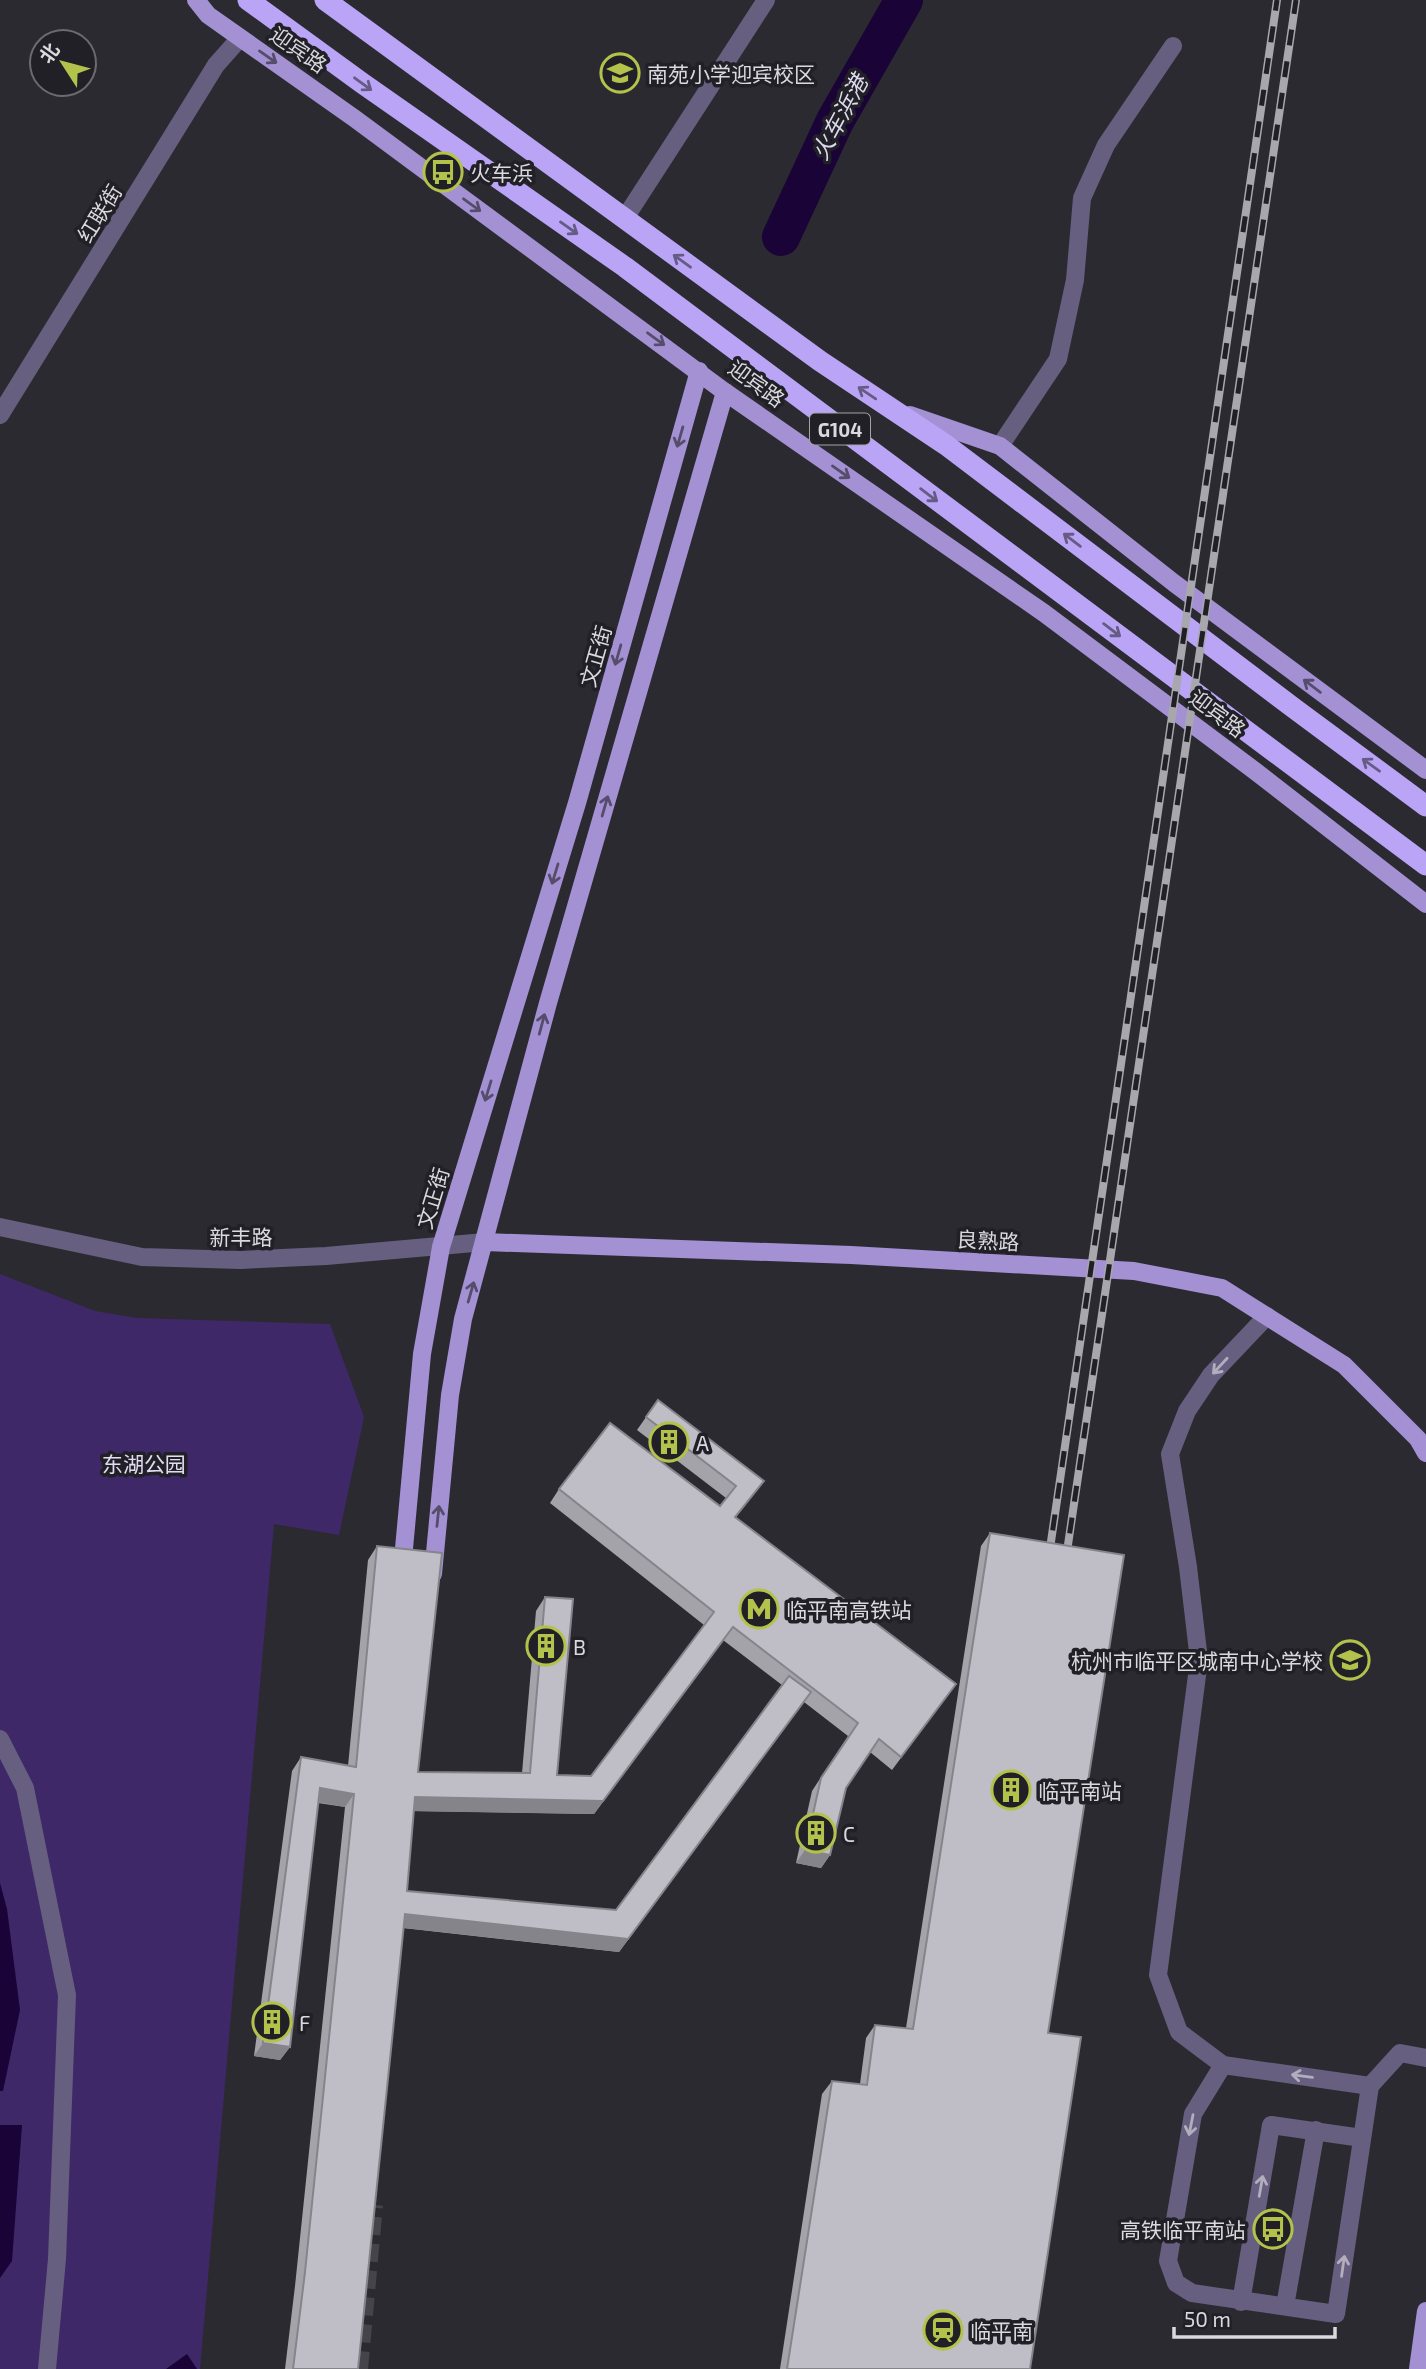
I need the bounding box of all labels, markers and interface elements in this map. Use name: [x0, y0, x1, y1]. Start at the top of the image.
street label: 迎宾路: [266, 21, 332, 77]
north arrow: [28, 28, 98, 98]
text: 北: [34, 38, 64, 67]
one-way arrow: [258, 50, 277, 65]
school or university icon: 南苑小学迎宾校区: [599, 52, 641, 94]
place label: 南苑小学迎宾校区: [647, 61, 815, 86]
water label: 火车浜港: [805, 67, 874, 164]
one-way arrow: [353, 76, 372, 91]
bus stop icon: 火车浜: [422, 151, 464, 193]
place label: 火车浜: [470, 160, 533, 185]
street label: 红联街: [72, 180, 126, 246]
one-way arrow: [463, 197, 482, 212]
one-way arrow: [559, 221, 578, 235]
one-way arrow: [673, 253, 692, 268]
one-way arrow: [646, 332, 665, 347]
street label: 迎宾路: [724, 354, 790, 412]
one-way arrow: [858, 386, 877, 400]
road number: G104: [810, 414, 870, 444]
one-way arrow: [673, 425, 686, 447]
one-way arrow: [831, 464, 850, 479]
one-way arrow: [919, 487, 938, 502]
one-way arrow: [1063, 533, 1081, 548]
street label: 文正街: [574, 622, 616, 690]
one-way arrow: [1102, 623, 1121, 637]
one-way arrow: [611, 644, 624, 666]
one-way arrow: [1303, 679, 1322, 693]
street label: 迎宾路: [1185, 684, 1251, 742]
one-way arrow: [1362, 758, 1381, 772]
one-way arrow: [599, 795, 612, 817]
one-way arrow: [547, 863, 560, 885]
one-way arrow: [537, 1014, 550, 1036]
one-way arrow: [481, 1080, 494, 1102]
street label: 文正街: [411, 1164, 453, 1232]
street label: 新丰路: [210, 1224, 273, 1249]
street label: 良熟路: [956, 1226, 1020, 1254]
one-way arrow: [466, 1281, 479, 1303]
one-way arrow: [1212, 1357, 1228, 1375]
building icon: A: [648, 1421, 690, 1463]
place label: A: [696, 1430, 709, 1455]
park label: 东湖公园: [102, 1451, 186, 1476]
one-way arrow: [432, 1506, 445, 1528]
metro station icon: 临平南高铁站: [738, 1588, 780, 1630]
place label: 临平南高铁站: [786, 1597, 912, 1622]
building icon: B: [525, 1625, 567, 1667]
place label: B: [573, 1634, 586, 1659]
school or university icon: 杭州市临平区城南中心学校: [1329, 1639, 1371, 1681]
place label: 杭州市临平区城南中心学校: [1071, 1648, 1323, 1673]
building icon: 临平南站: [990, 1769, 1032, 1811]
place label: 临平南站: [1038, 1778, 1122, 1803]
building icon: C: [795, 1812, 837, 1854]
place label: C: [843, 1821, 855, 1846]
building icon: F: [251, 2001, 293, 2043]
place label: F: [299, 2010, 310, 2035]
one-way arrow: [1291, 2070, 1314, 2083]
one-way arrow: [1184, 2113, 1197, 2136]
one-way arrow: [1255, 2175, 1268, 2198]
bus stop icon: 高铁临平南站: [1252, 2208, 1294, 2250]
place label: 高铁临平南站: [1120, 2217, 1246, 2242]
one-way arrow: [1337, 2255, 1350, 2277]
scale bar: [1174, 2296, 1335, 2340]
text: 50 m: [1184, 2306, 1231, 2331]
station icon: 临平南: [922, 2309, 964, 2351]
place label: 临平南: [970, 2318, 1033, 2343]

